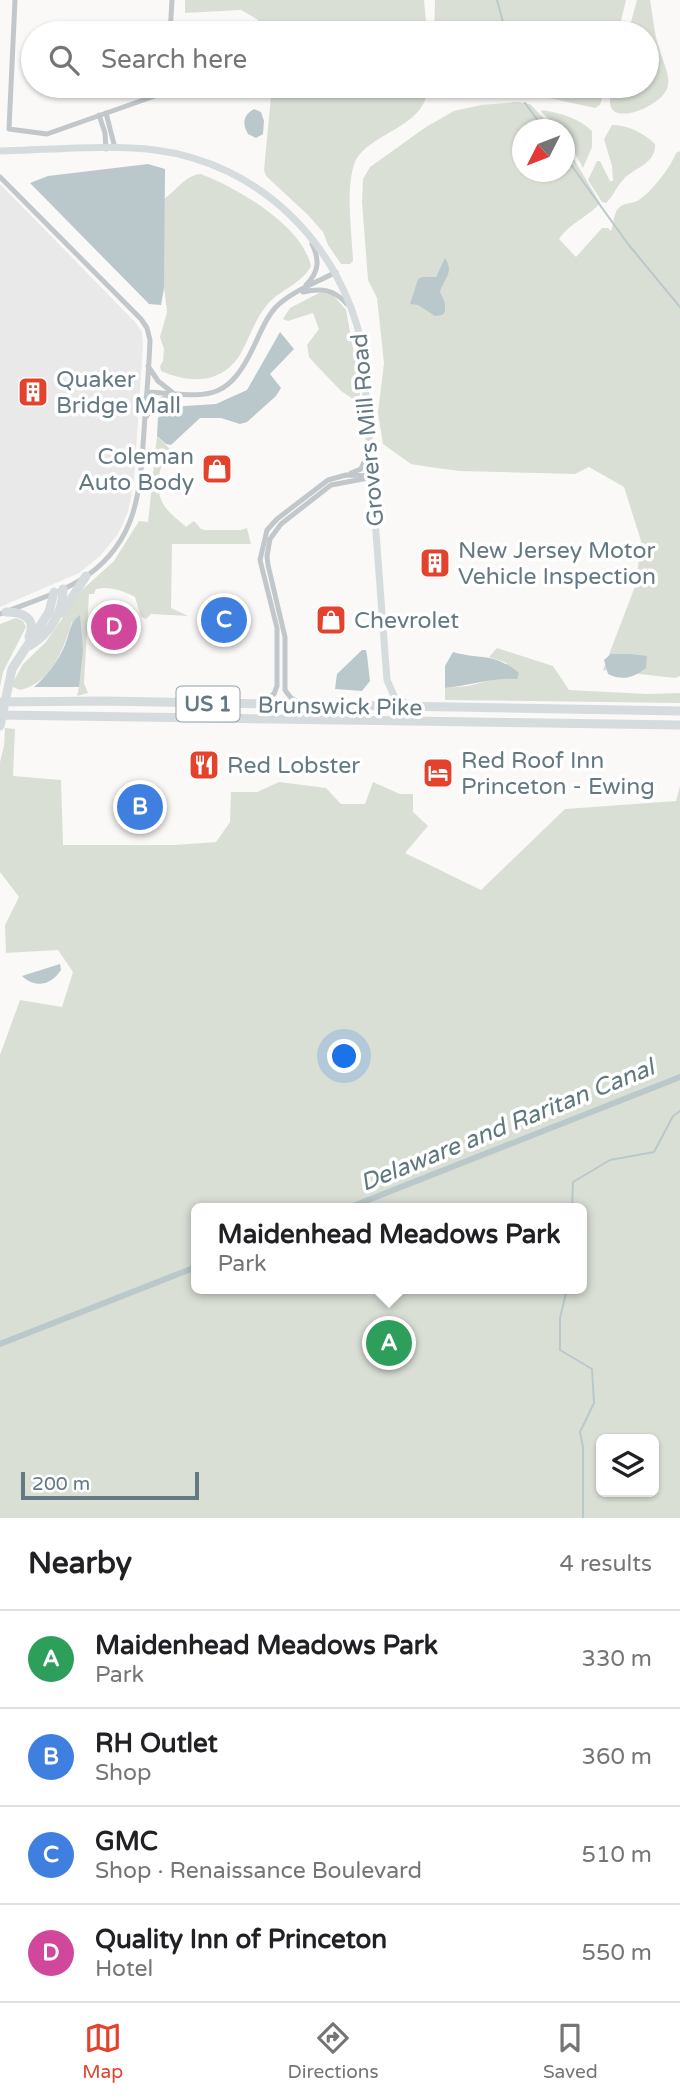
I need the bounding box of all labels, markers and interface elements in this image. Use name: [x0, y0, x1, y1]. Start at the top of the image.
search box: [21, 21, 659, 98]
icon: search: [45, 41, 83, 79]
text: Search here: [101, 44, 247, 75]
north arrow: [512, 119, 575, 182]
street label: Grovers Mill Road: [346, 332, 390, 528]
place label: Quaker Bridge Mall: [56, 366, 181, 420]
building icon: Quaker Bridge Mall: [16, 375, 50, 409]
place label: Coleman Auto Body: [78, 443, 194, 497]
shop icon: Coleman Auto Body: [200, 452, 234, 486]
place label: New Jersey Motor Vehicle Inspection: [458, 537, 656, 591]
building icon: New Jersey Motor Vehicle Inspection: [418, 546, 452, 580]
pin: C: [201, 594, 247, 646]
pin: D: [91, 601, 137, 653]
shop icon: Chevrolet: [314, 603, 348, 637]
place label: Chevrolet: [354, 607, 459, 635]
road number: US 1: [176, 686, 240, 722]
street label: Brunswick Pike: [257, 692, 423, 722]
place label: Red Roof Inn Princeton - Ewing: [461, 747, 655, 801]
restaurant icon: Red Lobster: [187, 748, 221, 782]
place label: Red Lobster: [227, 752, 360, 780]
hotel icon: Red Roof Inn Princeton - Ewing: [421, 756, 455, 790]
pin: B: [117, 781, 163, 833]
your location: [327, 1039, 361, 1073]
water label: Delaware and Raritan Canal: [356, 1052, 661, 1198]
popup: [191, 1203, 587, 1294]
text: Maidenhead Meadows Park: [218, 1219, 560, 1250]
text: Park: [218, 1250, 267, 1278]
pin: A: [366, 1317, 412, 1369]
map controls: [596, 1434, 659, 1497]
button: layers: [596, 1434, 659, 1497]
scale bar: [21, 1469, 200, 1501]
text: 200 m: [32, 1473, 90, 1495]
text: Nearby: [28, 1545, 132, 1582]
text: 4 results: [559, 1550, 652, 1578]
text: Maidenhead Meadows Park: [95, 1630, 438, 1661]
text: A: [42, 1645, 60, 1673]
text: 330 m: [582, 1645, 652, 1673]
text: Park: [95, 1661, 144, 1689]
text: RH Outlet: [95, 1728, 218, 1759]
text: B: [43, 1743, 59, 1771]
text: 360 m: [582, 1743, 652, 1771]
text: Shop: [95, 1759, 152, 1787]
text: GMC: [95, 1826, 158, 1857]
text: C: [43, 1841, 59, 1869]
text: 510 m: [582, 1841, 652, 1869]
text: Shop · Renaissance Boulevard: [95, 1857, 422, 1885]
text: Quality Inn of Princeton: [95, 1924, 387, 1955]
text: D: [42, 1939, 60, 1967]
text: 550 m: [582, 1939, 652, 1967]
text: Hotel: [95, 1955, 153, 1983]
tab: Map: [82, 2019, 123, 2083]
tab: Directions: [288, 2019, 379, 2083]
tab: Saved: [543, 2019, 598, 2083]

